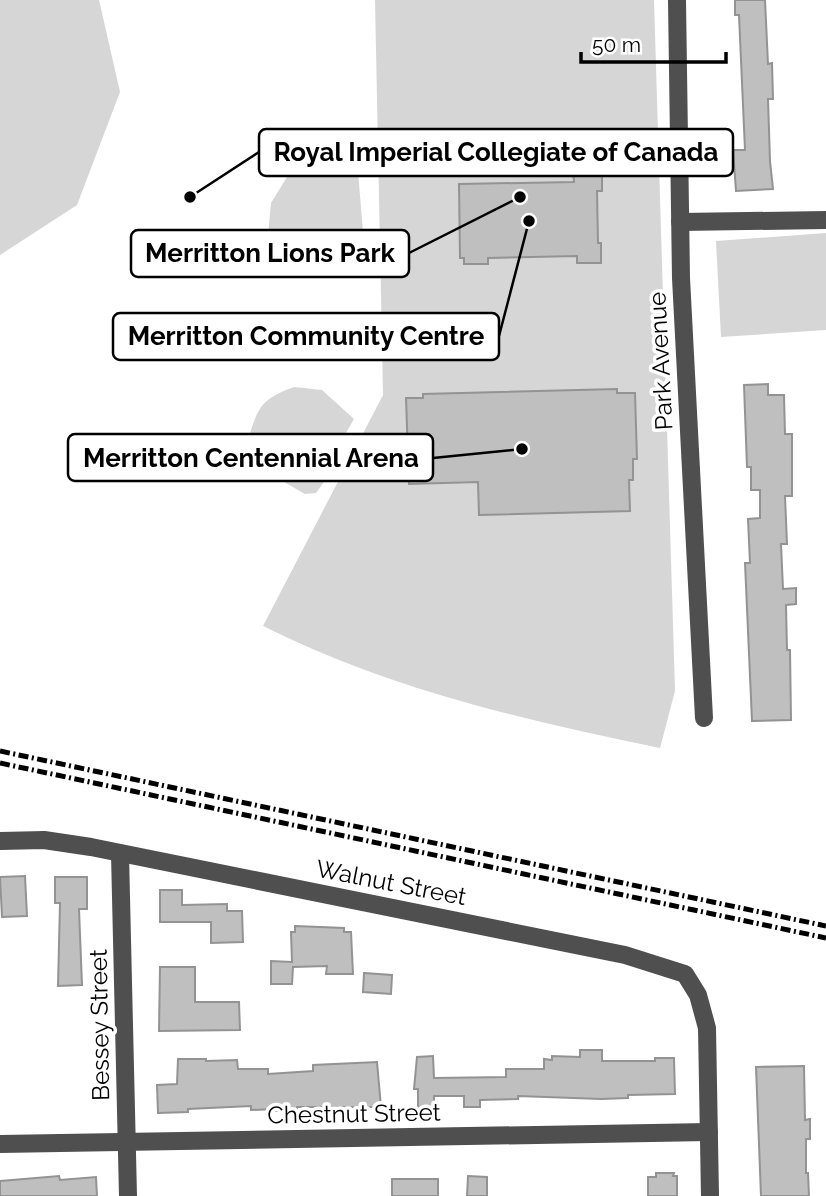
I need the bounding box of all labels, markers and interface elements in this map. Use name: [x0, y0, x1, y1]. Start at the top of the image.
scale bar: [581, 21, 726, 65]
text: 50 m: [592, 32, 641, 57]
callout: Royal Imperial Collegiate of Canada: [259, 129, 733, 176]
text: Royal Imperial Collegiate of Canada: [274, 137, 719, 167]
callout: Merritton Lions Park: [131, 230, 409, 277]
text: Merritton Lions Park: [145, 238, 395, 268]
street label: Park Avenue: [642, 291, 679, 431]
callout: Merritton Community Centre: [113, 313, 499, 360]
text: Merritton Community Centre: [128, 321, 485, 351]
callout: Merritton Centennial Arena: [68, 434, 433, 481]
text: Merritton Centennial Arena: [83, 443, 419, 473]
street label: Walnut Street: [314, 854, 469, 911]
street label: Bessey Street: [84, 949, 115, 1101]
street label: Chestnut Street: [267, 1097, 441, 1130]

